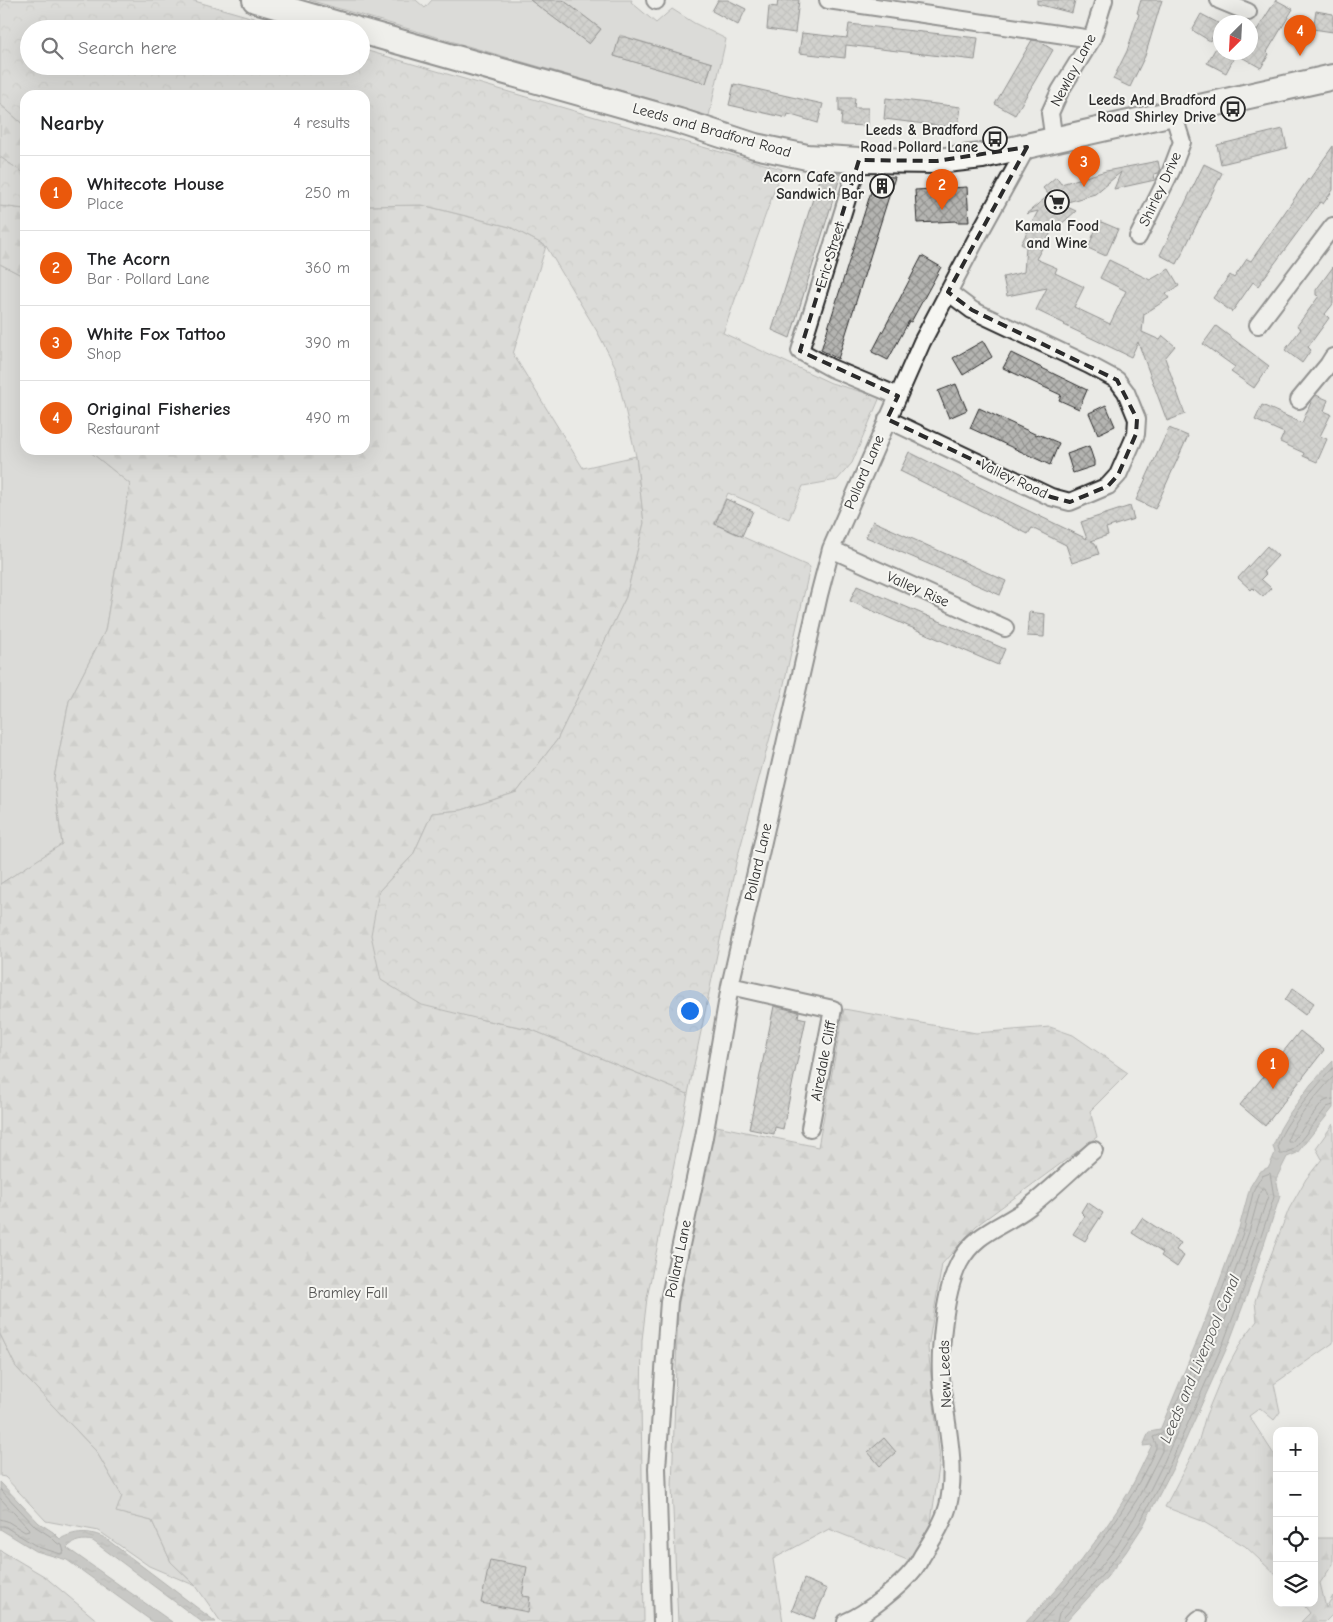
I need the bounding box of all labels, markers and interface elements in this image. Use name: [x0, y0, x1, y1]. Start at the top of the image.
north arrow: [1213, 15, 1258, 60]
pin: 4: [1284, 15, 1316, 56]
search box: [20, 20, 370, 75]
street label: Newlay Lane: [1046, 30, 1100, 109]
icon: search: [38, 34, 66, 62]
text: Search here: [78, 37, 177, 59]
place label: Leeds And Bradford Road Shirley Drive: [1089, 91, 1216, 126]
bus stop icon: Leeds And Bradford Road Shirley Drive: [1220, 96, 1246, 122]
street label: Leeds and Bradford Road: [631, 99, 793, 161]
text: Nearby: [40, 111, 104, 135]
text: 4 results: [293, 114, 350, 132]
place label: Leeds & Bradford Road Pollard Lane: [860, 121, 978, 156]
bus stop icon: Leeds & Bradford Road Pollard Lane: [982, 126, 1008, 152]
pin: 3: [1068, 146, 1100, 187]
street label: Shirley Drive: [1135, 148, 1185, 229]
place label: Acorn Cafe and Sandwich Bar: [764, 168, 864, 203]
pin: 2: [926, 169, 958, 210]
text: Whitecote House: [87, 173, 224, 195]
building icon: Acorn Cafe and Sandwich Bar: [869, 173, 895, 199]
text: 1: [53, 184, 59, 202]
text: 250 m: [305, 184, 350, 202]
supermarket icon: Kamala Food and Wine: [1044, 189, 1070, 215]
text: Place: [87, 195, 123, 213]
place label: Kamala Food and Wine: [1015, 217, 1099, 252]
street label: Eric Street: [811, 219, 849, 290]
text: The Acorn: [87, 248, 170, 270]
text: 2: [52, 259, 60, 277]
text: 360 m: [305, 259, 350, 277]
text: Bar · Pollard Lane: [87, 270, 210, 288]
text: White Fox Tattoo: [87, 323, 226, 345]
text: 3: [52, 334, 60, 352]
text: 390 m: [305, 334, 350, 352]
text: Shop: [87, 345, 121, 363]
text: Original Fisheries: [87, 398, 230, 420]
text: 4: [52, 409, 60, 427]
text: 490 m: [305, 409, 350, 427]
text: Restaurant: [87, 420, 159, 438]
street label: Pollard Lane: [840, 432, 888, 512]
street label: Valley Road: [977, 455, 1051, 503]
street label: Valley Rise: [884, 567, 953, 611]
street label: Pollard Lane: [740, 821, 776, 903]
your location: [677, 998, 703, 1024]
street label: Airedale Cliff: [806, 1019, 840, 1103]
pin: 1: [1257, 1048, 1289, 1089]
street label: Pollard Lane: [661, 1218, 695, 1300]
water label: Leeds and Liverpool Canal: [1156, 1272, 1244, 1446]
park label: Bramley Fall: [308, 1284, 388, 1302]
street label: New Leeds: [935, 1340, 955, 1408]
map controls: [1273, 1427, 1318, 1607]
button: +: [1273, 1427, 1318, 1472]
button: −: [1273, 1472, 1318, 1517]
button: locate: [1273, 1517, 1318, 1562]
button: layers: [1273, 1562, 1318, 1607]

